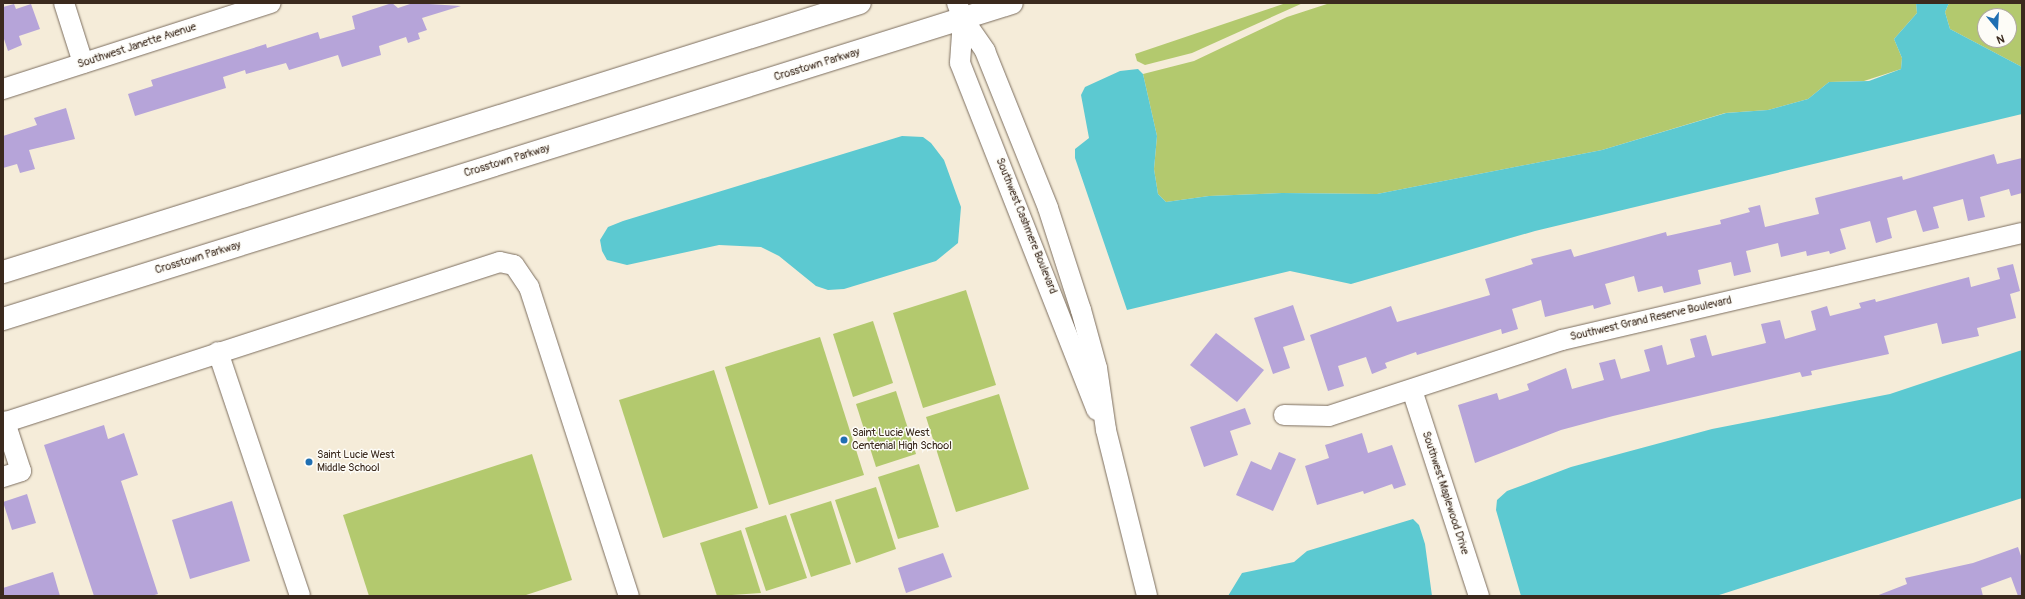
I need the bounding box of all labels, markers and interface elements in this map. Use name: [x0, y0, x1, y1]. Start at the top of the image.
north arrow: [1977, 8, 2017, 48]
street label: Southwest Janette Avenue: [76, 21, 198, 71]
text: N: [1995, 32, 2006, 46]
street label: Crosstown Parkway: [773, 46, 861, 84]
street label: Crosstown Parkway: [463, 142, 551, 180]
street label: Southwest Cashmere Boulevard: [993, 156, 1059, 296]
street label: Crosstown Parkway: [154, 239, 242, 277]
street label: Southwest Grand Reserve Boulevard: [1569, 294, 1733, 344]
place label: Saint Lucie West Centenial High School: [852, 427, 952, 453]
street label: Southwest Maplewood Drive: [1419, 430, 1471, 556]
marker: Saint Lucie West Centenial High School: [839, 435, 849, 445]
place label: Saint Lucie West Middle School: [317, 449, 395, 475]
marker: Saint Lucie West Middle School: [304, 457, 314, 467]

